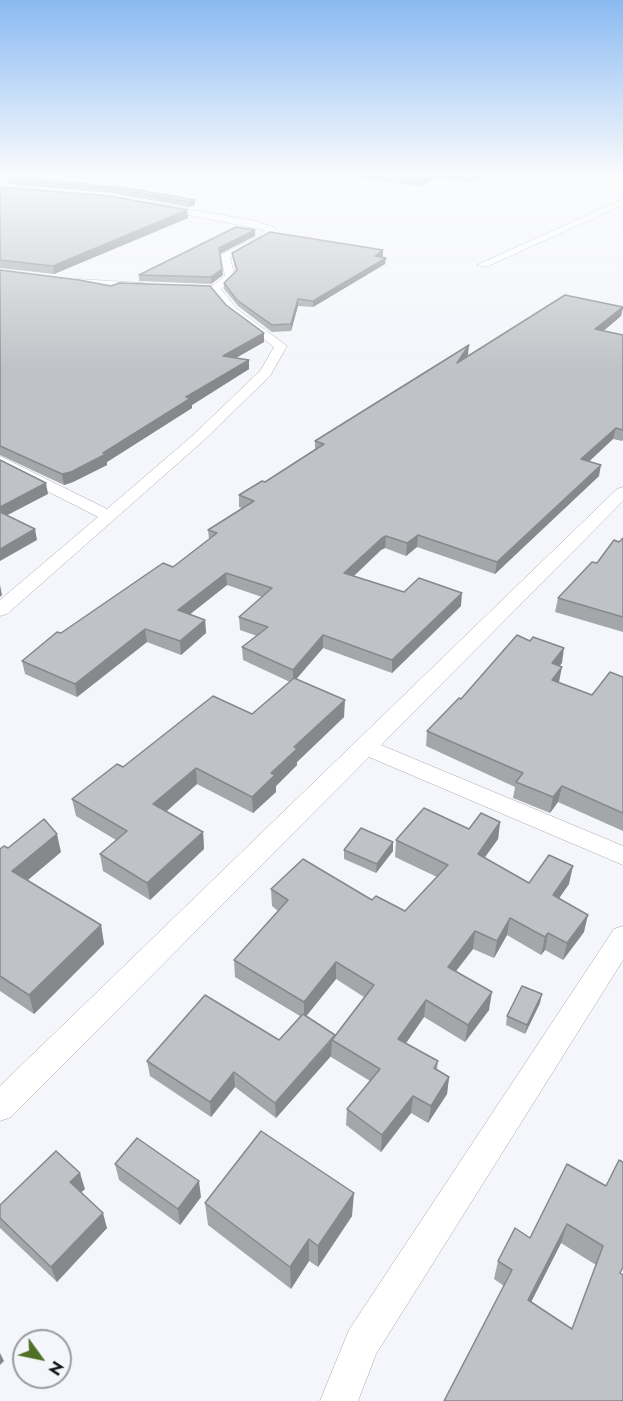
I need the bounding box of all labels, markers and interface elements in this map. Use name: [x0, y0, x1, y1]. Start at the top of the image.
north arrow: [12, 1329, 72, 1389]
text: N: [43, 1356, 69, 1380]

